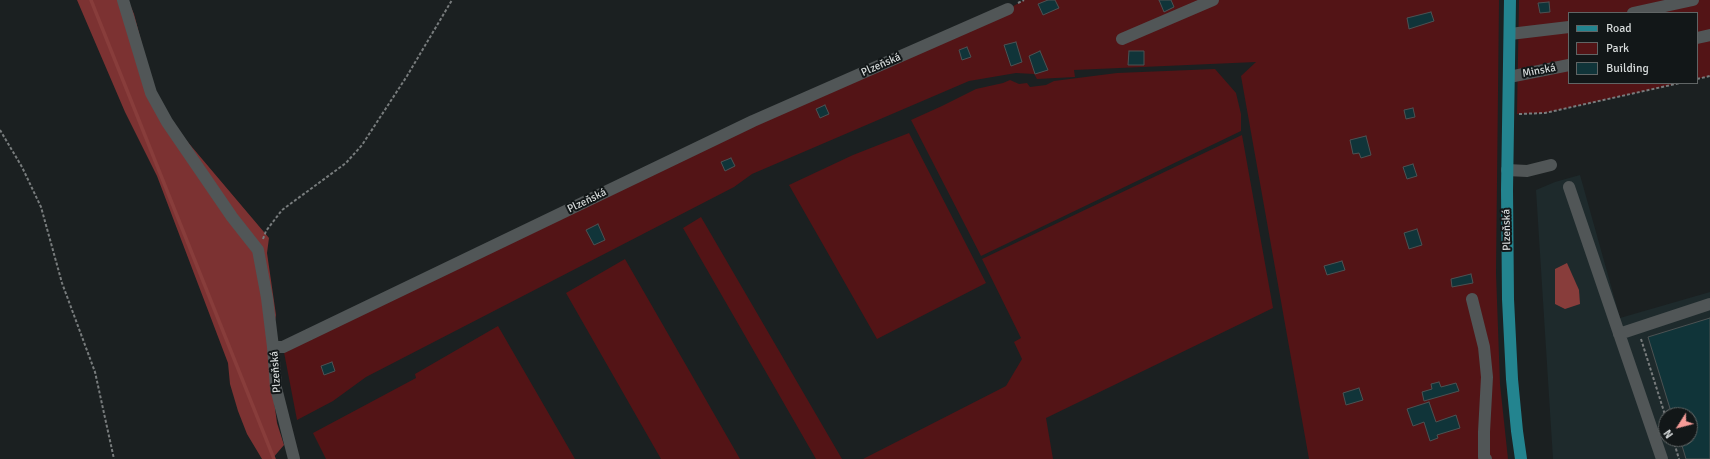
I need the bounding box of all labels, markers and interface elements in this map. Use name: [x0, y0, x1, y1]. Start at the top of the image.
legend: [1568, 12, 1698, 84]
text: Road: [1606, 21, 1632, 36]
text: Park: [1606, 41, 1629, 56]
street label: Plzeňská: [859, 50, 903, 80]
street label: Minská: [1521, 61, 1557, 81]
text: Building: [1606, 61, 1649, 76]
street label: Plzeňská: [565, 186, 609, 216]
street label: Plzeňská: [1500, 209, 1514, 251]
street label: Plzeňská: [268, 351, 284, 393]
north arrow: [1658, 407, 1698, 447]
text: N: [1661, 427, 1676, 441]

